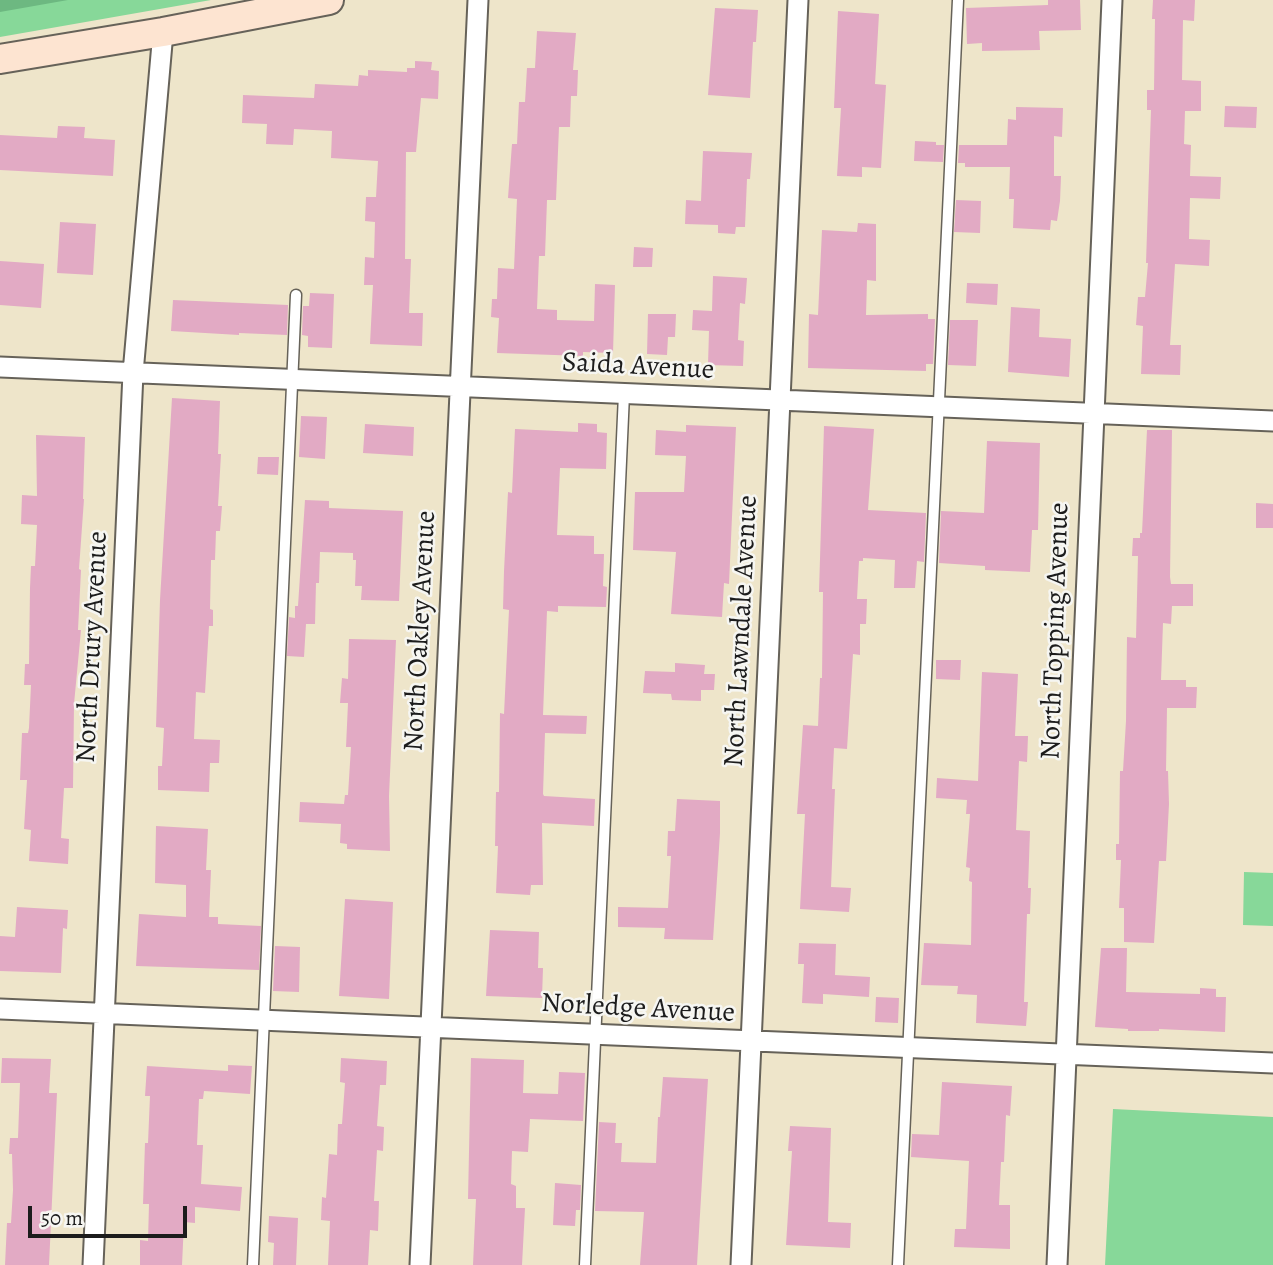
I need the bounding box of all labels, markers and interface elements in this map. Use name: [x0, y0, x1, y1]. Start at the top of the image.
street label: Saida Avenue: [561, 346, 715, 388]
street label: North Lawndale Avenue: [718, 494, 766, 768]
street label: North Topping Avenue: [1035, 502, 1077, 760]
street label: North Oakley Avenue: [398, 510, 444, 752]
street label: North Drury Avenue: [70, 530, 116, 764]
street label: Norledge Avenue: [540, 987, 736, 1031]
scale bar: [32, 1192, 191, 1236]
text: 50 m: [41, 1204, 83, 1232]

